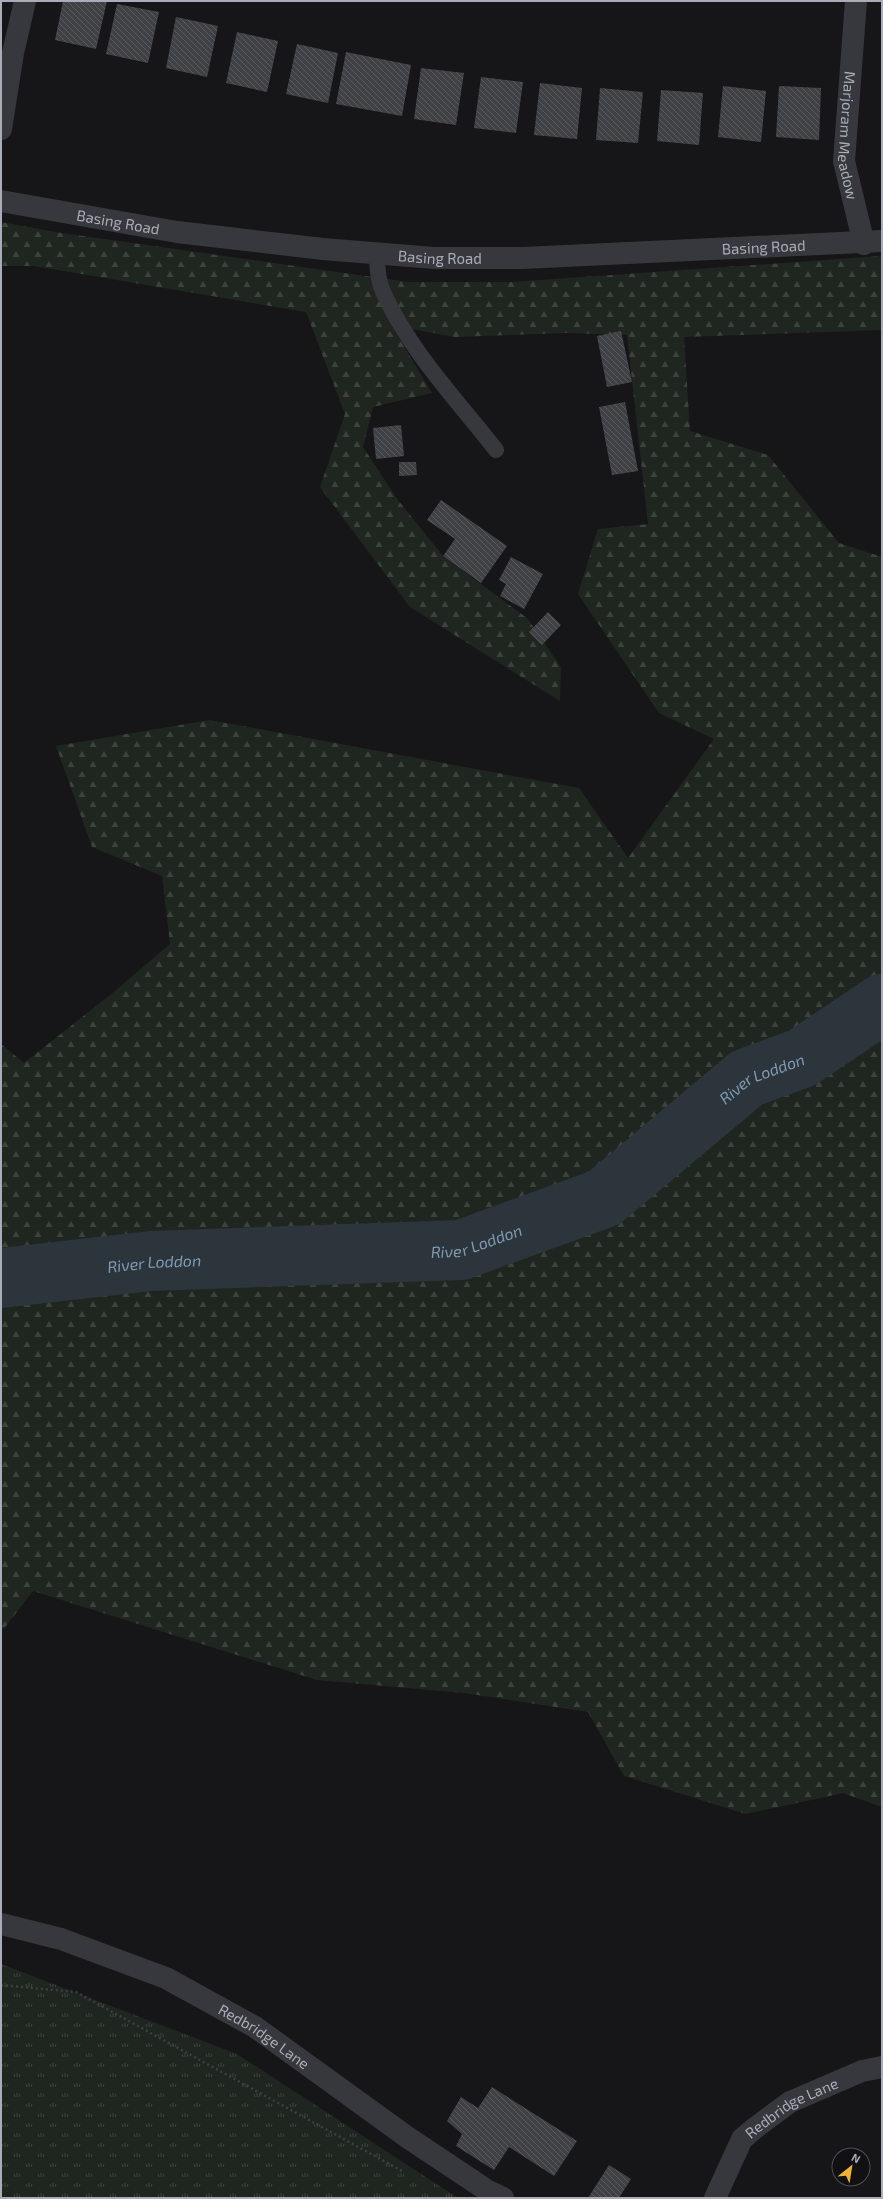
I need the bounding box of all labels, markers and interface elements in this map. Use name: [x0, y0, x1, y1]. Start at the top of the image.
street label: Marjoram Meadow: [835, 70, 862, 201]
street label: Basing Road: [75, 205, 161, 238]
street label: Basing Road: [721, 236, 806, 258]
street label: Basing Road: [397, 246, 482, 267]
water label: River Loddon: [715, 1049, 807, 1107]
water label: River Loddon: [430, 1219, 524, 1261]
water label: River Loddon: [106, 1250, 201, 1275]
street label: Redbridge Lane: [216, 2000, 313, 2073]
street label: Redbridge Lane: [741, 2074, 841, 2142]
north arrow: [831, 2147, 871, 2187]
text: N: [850, 2150, 863, 2166]

